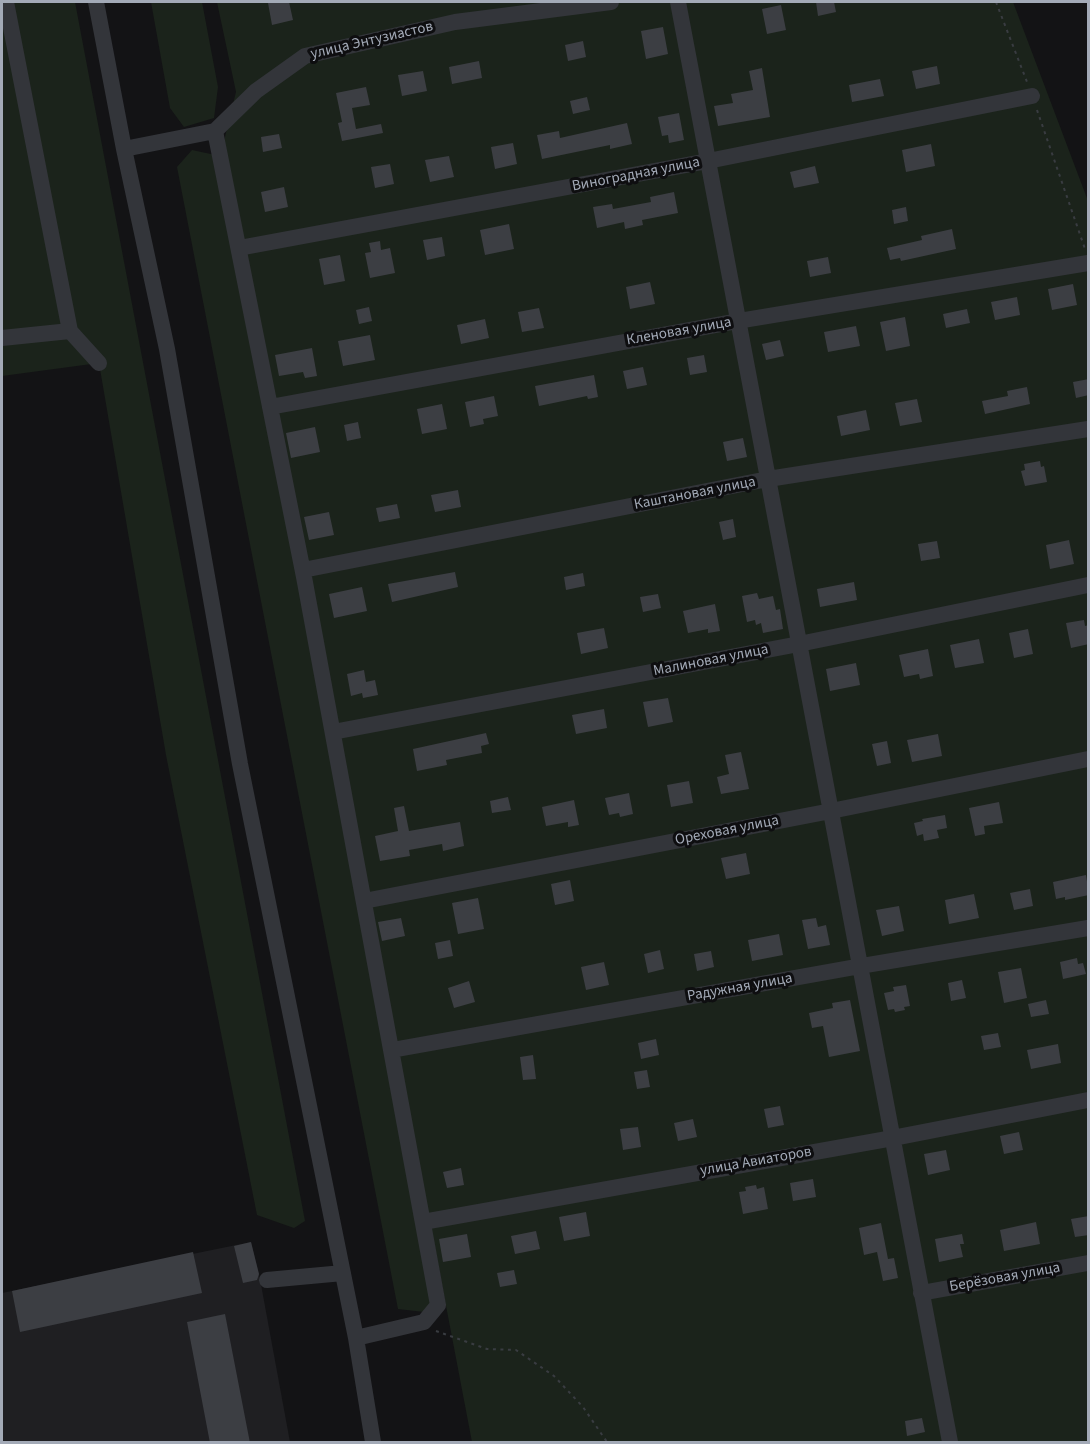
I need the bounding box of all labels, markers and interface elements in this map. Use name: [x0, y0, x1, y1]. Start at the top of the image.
street label: улица Энтузиастов: [309, 18, 435, 64]
street label: Виноградная улица: [571, 154, 701, 196]
street label: Кленовая улица: [625, 314, 733, 350]
street label: Каштановая улица: [633, 473, 757, 515]
street label: Малиновая улица: [652, 641, 770, 681]
street label: Ореховая улица: [674, 812, 780, 850]
street label: Радужная улица: [686, 970, 794, 1006]
street label: улица Авиаторов: [699, 1143, 813, 1181]
street label: Берёзовая улица: [948, 1259, 1062, 1297]

